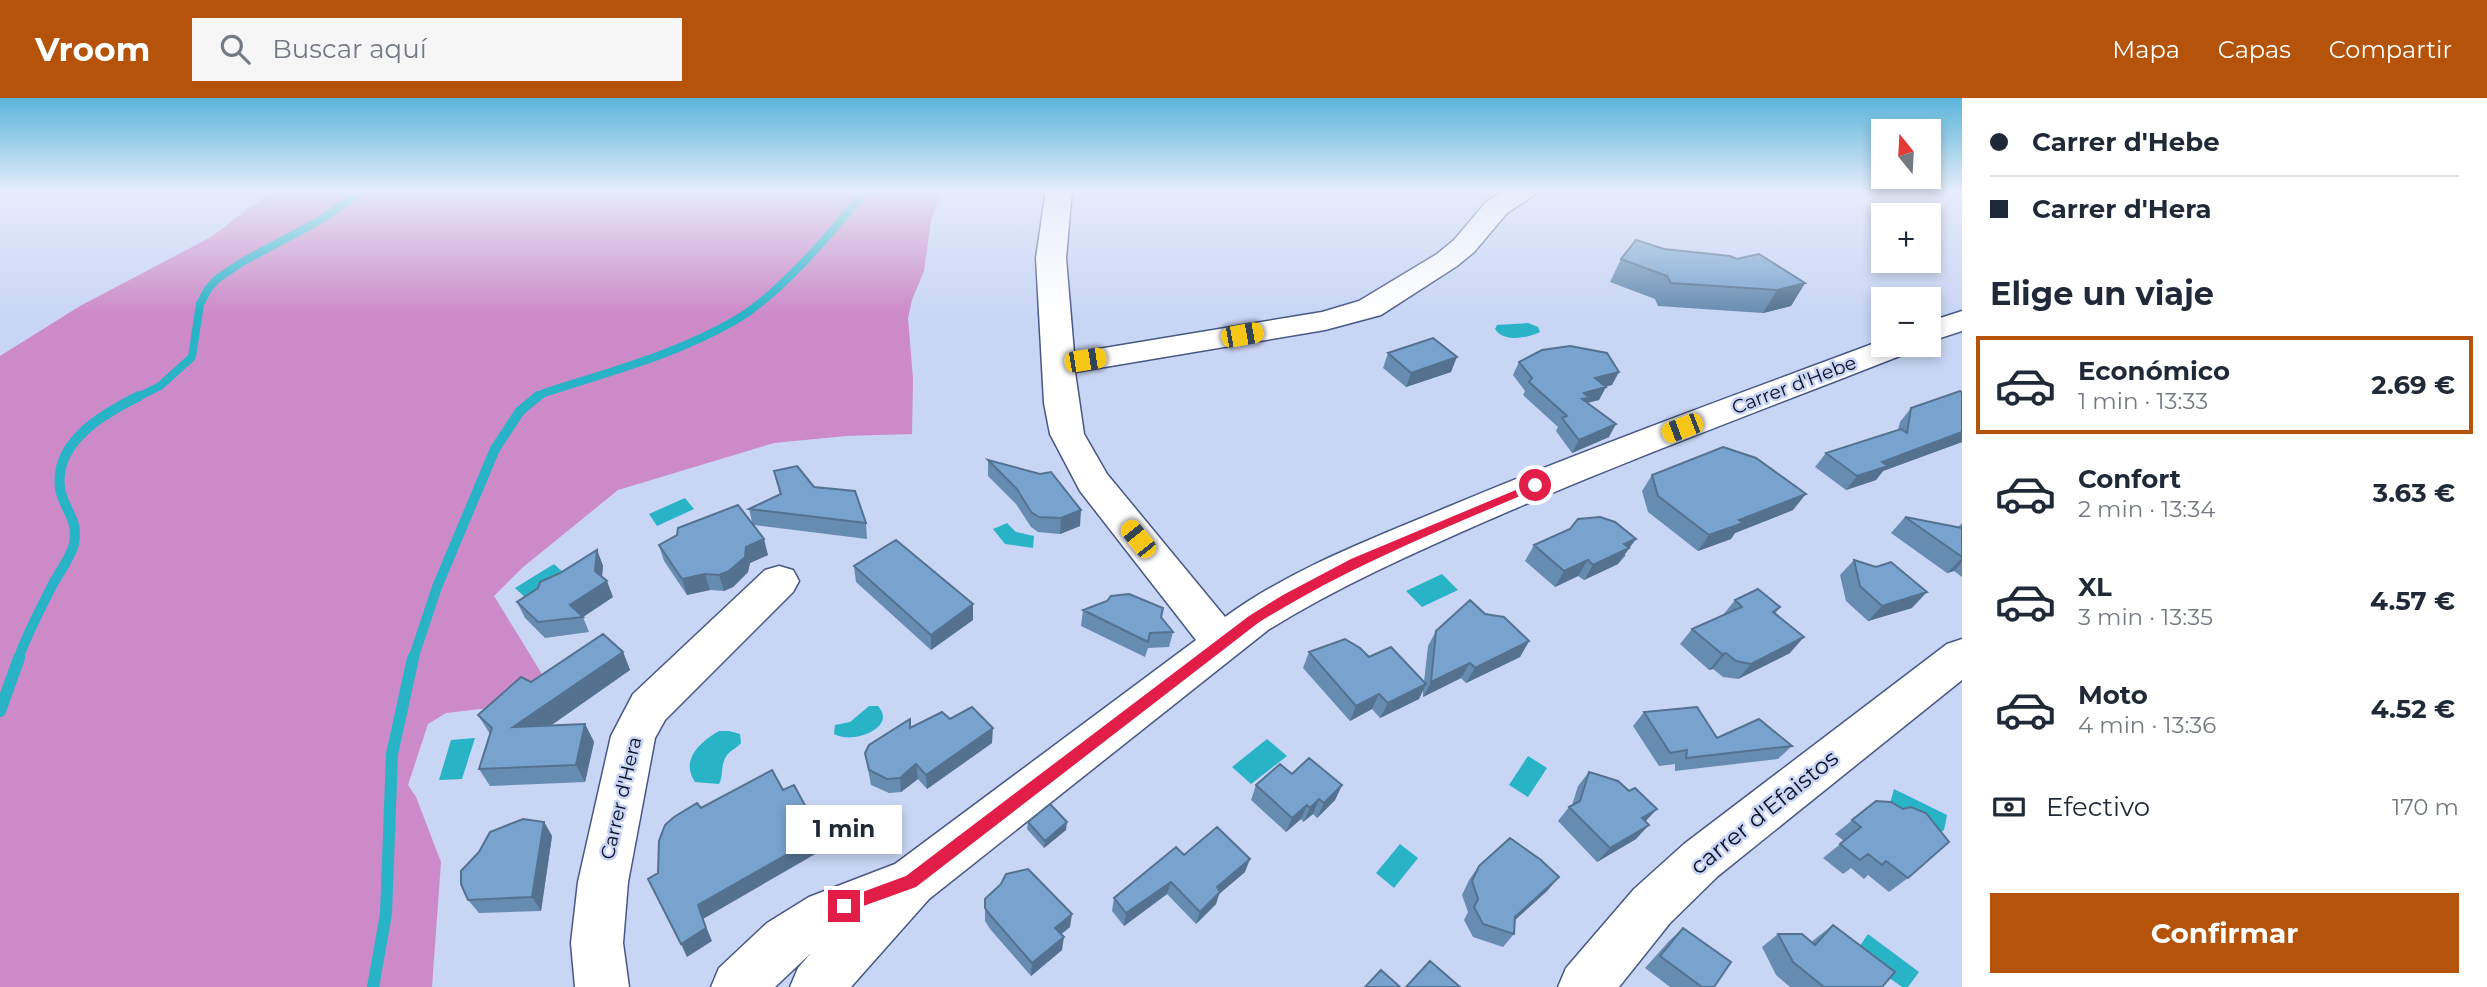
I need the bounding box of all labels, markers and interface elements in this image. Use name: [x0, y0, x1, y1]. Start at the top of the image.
search box: [192, 18, 682, 81]
text: Vroom: [35, 29, 150, 69]
icon: search: [216, 30, 254, 68]
text: Buscar aquí: [272, 33, 427, 65]
text: Mapa: [2112, 35, 2180, 64]
text: Capas: [2218, 35, 2291, 64]
text: Compartir: [2329, 35, 2452, 64]
north arrow: [1871, 119, 1941, 189]
map controls: [1871, 119, 1941, 357]
text: Carrer d'Hebe: [2032, 126, 2220, 158]
text: Carrer d'Hera: [2032, 193, 2211, 225]
button: +: [1871, 203, 1941, 273]
text: Elige un viaje: [1990, 274, 2214, 313]
button: −: [1871, 287, 1941, 357]
car: [1220, 321, 1265, 349]
car: [1063, 346, 1108, 374]
street label: Carrer d'Hebe: [1729, 351, 1859, 419]
icon: car: [1994, 354, 2057, 417]
text: Económico: [2078, 355, 2230, 387]
text: 2.69 €: [2371, 369, 2455, 401]
text: 1 min · 13:33: [2078, 387, 2208, 415]
car: [1659, 411, 1706, 445]
icon: car: [1994, 462, 2057, 525]
text: Confort: [2078, 463, 2181, 495]
route start: [1519, 469, 1551, 501]
text: 3.63 €: [2373, 477, 2455, 509]
text: 2 min · 13:34: [2078, 495, 2215, 523]
car: [1117, 516, 1160, 562]
icon: car: [1994, 570, 2057, 633]
text: XL: [2078, 571, 2112, 603]
text: 4.57 €: [2370, 585, 2455, 617]
text: 3 min · 13:35: [2078, 603, 2213, 631]
icon: car: [1994, 678, 2057, 741]
text: Moto: [2078, 679, 2148, 711]
text: 4.52 €: [2371, 693, 2455, 725]
text: 4 min · 13:36: [2078, 711, 2216, 739]
street label: Carrer d'Hera: [596, 734, 646, 862]
street label: carrer d'Efaistos: [1684, 744, 1844, 880]
icon: cash: [1990, 788, 2028, 826]
text: Efectivo: [2046, 791, 2150, 823]
text: 170 m: [2392, 793, 2459, 821]
callout: 1 min: [786, 804, 902, 854]
text: 1 min: [813, 815, 875, 843]
route end: [828, 890, 860, 922]
button: Confirmar: [1990, 893, 2459, 973]

